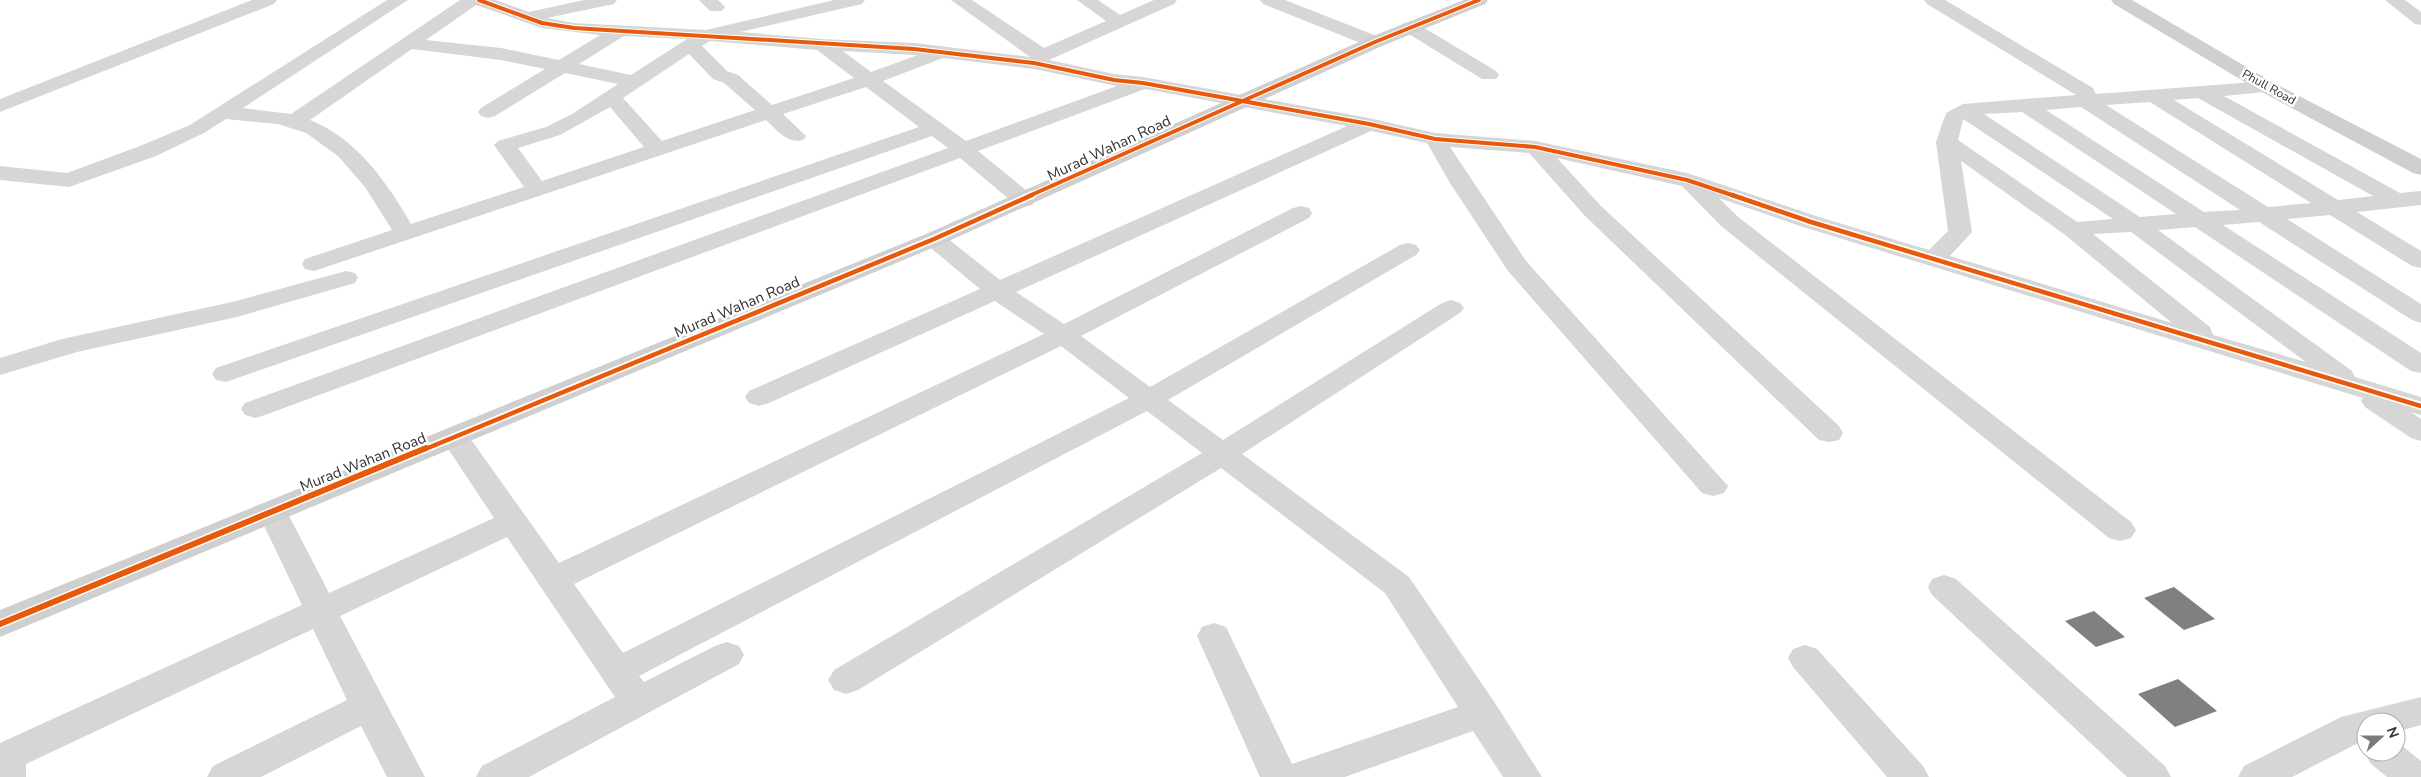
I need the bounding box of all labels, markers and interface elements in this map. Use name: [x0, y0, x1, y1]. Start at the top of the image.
street label: Phull Road: [2239, 66, 2299, 108]
street label: Murad Wahan Road: [1044, 111, 1174, 185]
street label: Murad Wahan Road: [671, 272, 803, 342]
street label: Murad Wahan Road: [297, 428, 429, 496]
north arrow: [2356, 712, 2406, 762]
text: N: [2382, 724, 2403, 741]

